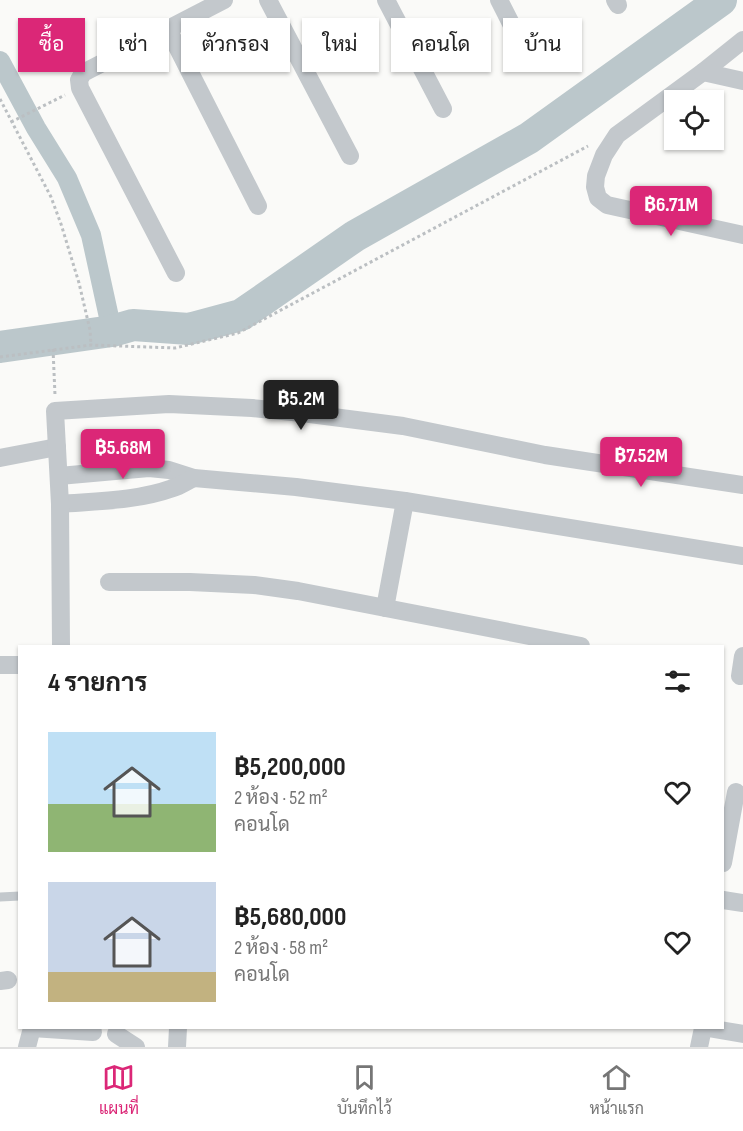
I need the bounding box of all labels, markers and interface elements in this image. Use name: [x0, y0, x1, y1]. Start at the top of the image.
chip: ซื้อ: [18, 18, 85, 72]
chip: เช่า: [97, 18, 169, 72]
chip: ตัวกรอง: [181, 18, 290, 72]
chip: ใหม่: [302, 18, 379, 72]
chip: คอนโด: [391, 18, 491, 72]
chip: บ้าน: [503, 18, 582, 72]
map controls: [664, 90, 724, 150]
button: locate: [664, 90, 724, 150]
pin: ฿6.71M: [622, 186, 720, 237]
text: ฿6.71M: [644, 193, 698, 217]
pin: ฿5.2M: [259, 380, 343, 431]
text: ฿5.2M: [277, 387, 325, 411]
pin: ฿5.68M: [74, 429, 172, 480]
text: ฿5.68M: [95, 436, 151, 460]
pin: ฿7.52M: [592, 437, 690, 488]
text: ฿7.52M: [614, 444, 668, 468]
icon: filters: [661, 665, 694, 698]
text: 4 รายการ: [48, 668, 147, 699]
text: ฿5,200,000: [234, 752, 346, 783]
icon: home: [96, 756, 168, 828]
icon: heart: [661, 776, 694, 809]
text: 2 ห้อง · 52 m²: [234, 786, 328, 810]
text: คอนโด: [234, 813, 290, 837]
text: ฿5,680,000: [234, 902, 346, 933]
icon: home: [96, 906, 168, 978]
icon: heart: [661, 926, 694, 959]
text: 2 ห้อง · 58 m²: [234, 936, 328, 960]
text: คอนโด: [234, 963, 290, 987]
tab: แผนที่: [99, 1061, 139, 1119]
tab: บันทึกไว้: [337, 1061, 392, 1119]
tab: หน้าแรก: [590, 1061, 644, 1119]

